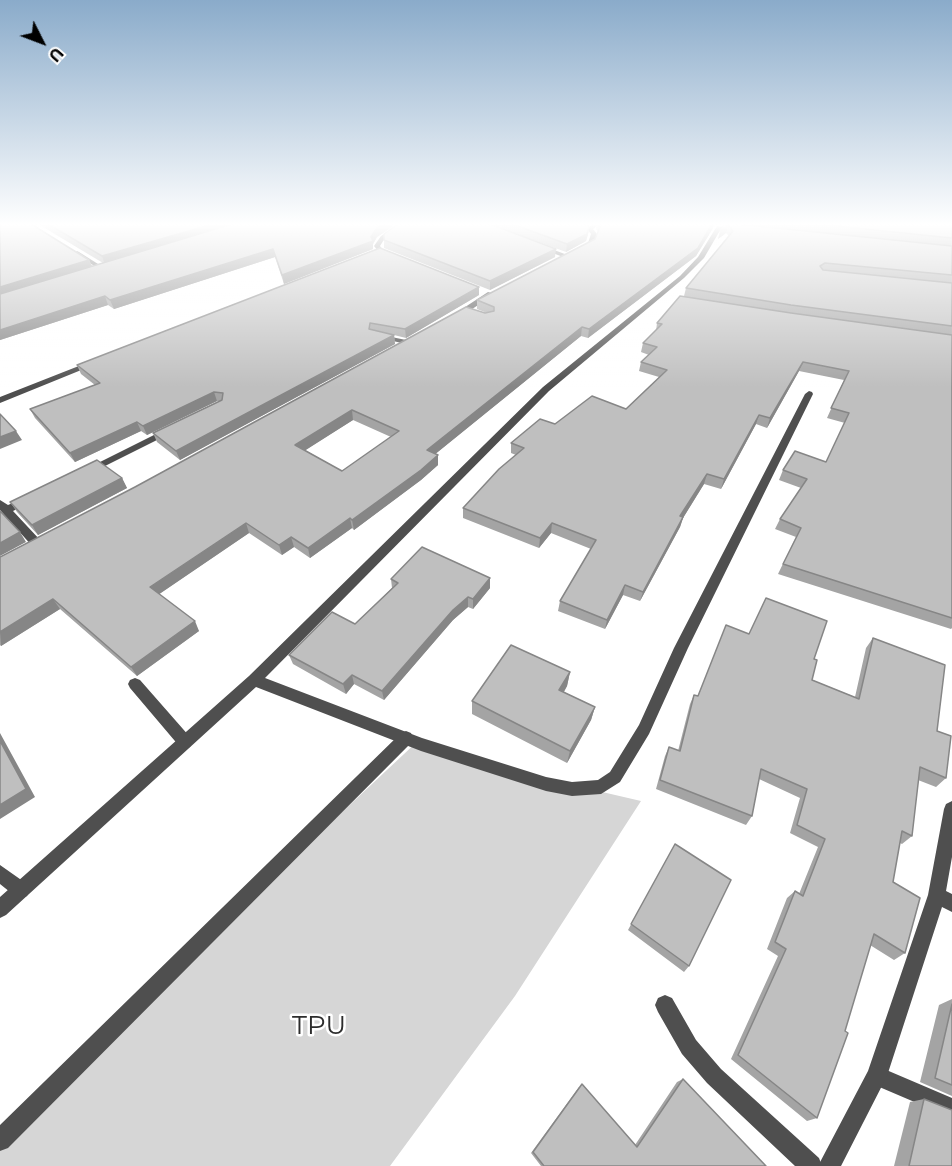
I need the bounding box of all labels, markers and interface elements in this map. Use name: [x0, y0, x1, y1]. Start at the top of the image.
north arrow: [12, 12, 72, 72]
text: U: [44, 43, 67, 65]
park label: TPU: [292, 1010, 346, 1042]

